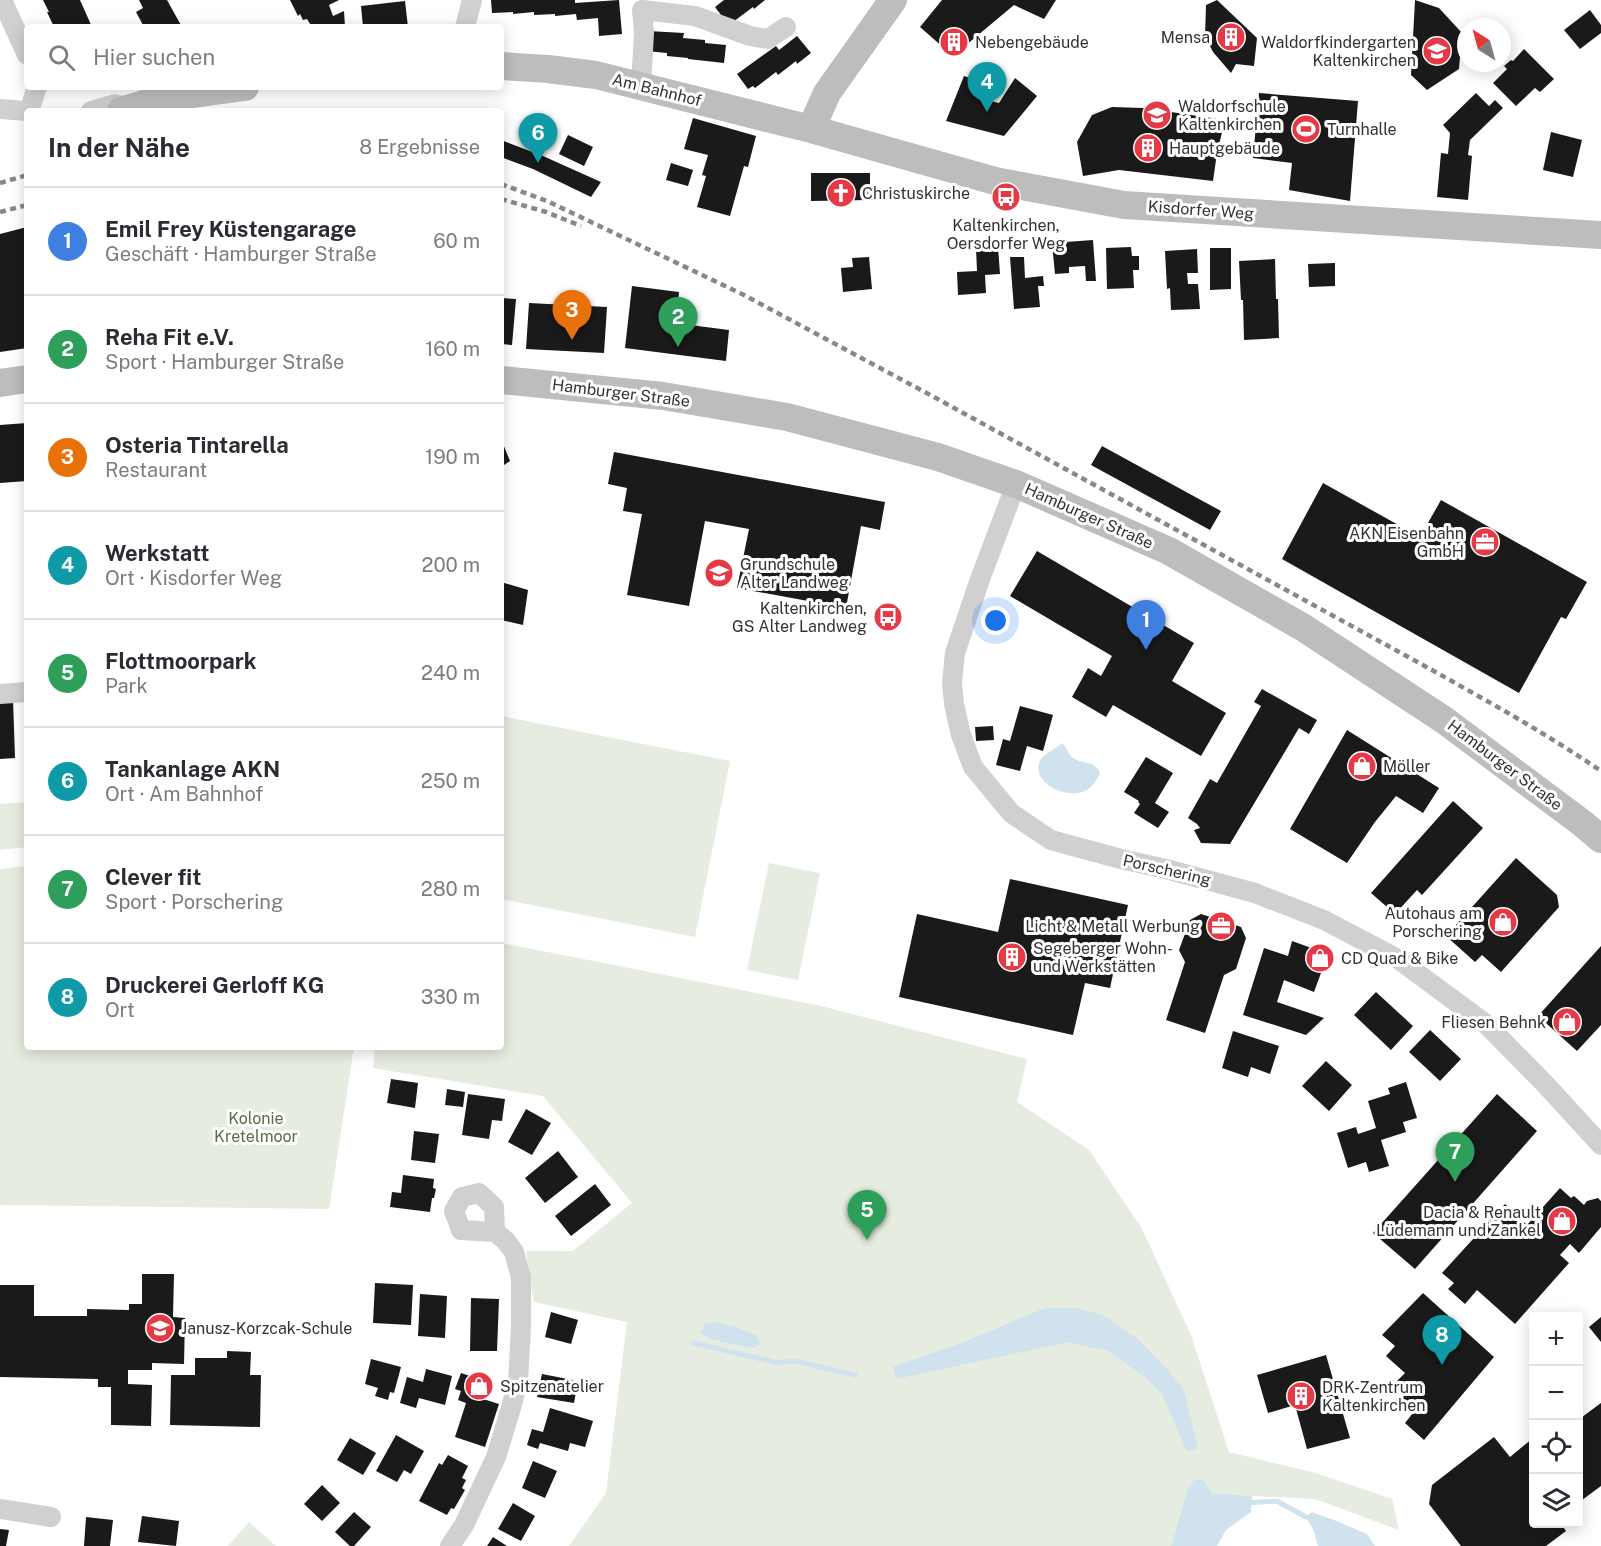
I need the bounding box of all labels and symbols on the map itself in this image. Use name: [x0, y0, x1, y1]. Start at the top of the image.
north arrow: [1457, 18, 1511, 72]
building icon: Mensa: [1215, 21, 1247, 53]
building icon: Nebengebäude: [938, 26, 970, 58]
place label: Mensa: [1161, 28, 1210, 47]
place label: Nebengebäude: [975, 33, 1089, 52]
place label: Waldorfkindergarten Kaltenkirchen: [1261, 33, 1416, 70]
school or university icon: Waldorfkindergarten Kaltenkirchen: [1421, 35, 1453, 67]
pin: 4: [968, 63, 1006, 112]
street label: Am Bahnhof: [610, 70, 704, 110]
place label: Waldorfschule Kaltenkirchen: [1178, 97, 1286, 134]
school or university icon: Waldorfschule Kaltenkirchen: [1141, 99, 1173, 131]
sports icon: Turnhalle: [1290, 113, 1322, 145]
pin: 6: [518, 114, 558, 163]
place label: Turnhalle: [1327, 120, 1397, 139]
building icon: Hauptgebäude: [1132, 132, 1164, 164]
place label: Hauptgebäude: [1169, 139, 1280, 158]
church icon: Christuskirche: [825, 177, 857, 209]
bus stop icon: Kaltenkirchen, Oersdorfer Weg: [990, 181, 1022, 213]
place label: Christuskirche: [862, 184, 970, 203]
street label: Kisdorfer Weg: [1147, 197, 1255, 223]
place label: Kaltenkirchen, Oersdorfer Weg: [947, 216, 1065, 253]
pin: 3: [552, 290, 592, 340]
pin: 2: [658, 298, 698, 347]
street label: Hamburger Straße: [551, 375, 691, 411]
street label: Hamburger Straße: [1022, 479, 1156, 553]
place label: AKN Eisenbahn GmbH: [1349, 524, 1464, 561]
office icon: AKN Eisenbahn GmbH: [1469, 526, 1501, 558]
place label: Grundschule Alter Landweg: [740, 555, 849, 592]
school or university icon: Grundschule Alter Landweg: [703, 557, 735, 589]
place label: Kaltenkirchen, GS Alter Landweg: [732, 599, 867, 636]
pin: 1: [1126, 600, 1166, 650]
bus stop icon: Kaltenkirchen, GS Alter Landweg: [872, 601, 904, 633]
your location: [981, 606, 1010, 635]
street label: Hamburger Straße: [1444, 716, 1566, 814]
shop icon: Möller: [1346, 750, 1378, 782]
place label: Möller: [1383, 757, 1430, 776]
street label: Porschering: [1121, 851, 1213, 889]
place label: Autohaus am Porschering: [1384, 904, 1482, 941]
shop icon: Autohaus am Porschering: [1487, 906, 1519, 938]
office icon: Licht & Metall Werbung: [1205, 910, 1237, 942]
place label: Licht & Metall Werbung: [1025, 917, 1200, 936]
place label: Segeberger Wohn- und Werkstätten: [1033, 939, 1173, 976]
building icon: Segeberger Wohn- und Werkstätten: [996, 941, 1028, 973]
shop icon: CD Quad & Bike: [1304, 942, 1336, 974]
place label: CD Quad & Bike: [1341, 949, 1458, 968]
shop icon: Fliesen Behnk: [1551, 1006, 1583, 1038]
place label: Fliesen Behnk: [1441, 1013, 1546, 1032]
park label: Kolonie Kretelmoor: [214, 1109, 298, 1146]
pin: 7: [1436, 1132, 1474, 1182]
pin: 5: [848, 1190, 886, 1240]
place label: Dacia & Renault Lüdemann und Zankel: [1376, 1203, 1541, 1240]
shop icon: Dacia & Renault Lüdemann und Zankel: [1546, 1205, 1578, 1237]
school or university icon: Janusz-Korzcak-Schule: [144, 1312, 176, 1344]
pin: 8: [1422, 1316, 1462, 1365]
place label: Janusz-Korzcak-Schule: [181, 1319, 352, 1338]
shop icon: Spitzenatelier: [463, 1370, 495, 1402]
place label: Spitzenatelier: [500, 1377, 604, 1396]
place label: DRK-Zentrum Kaltenkirchen: [1322, 1378, 1425, 1415]
building icon: DRK-Zentrum Kaltenkirchen: [1285, 1380, 1317, 1412]

